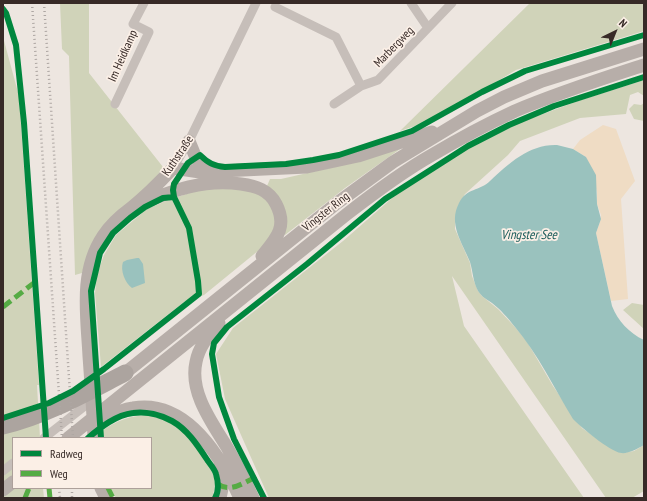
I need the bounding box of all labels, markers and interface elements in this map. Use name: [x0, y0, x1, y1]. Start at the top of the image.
north arrow: [595, 12, 635, 52]
text: N: [616, 16, 630, 30]
street label: Marbergweg: [371, 24, 417, 70]
street label: Im Heidkamp: [105, 28, 141, 84]
street label: Kuthstraße: [159, 133, 197, 179]
street label: Vingster Ring: [300, 189, 352, 235]
water label: Vingster See: [501, 227, 557, 243]
legend: [12, 437, 152, 489]
text: Radweg: [50, 446, 83, 461]
text: Weg: [50, 466, 68, 481]

